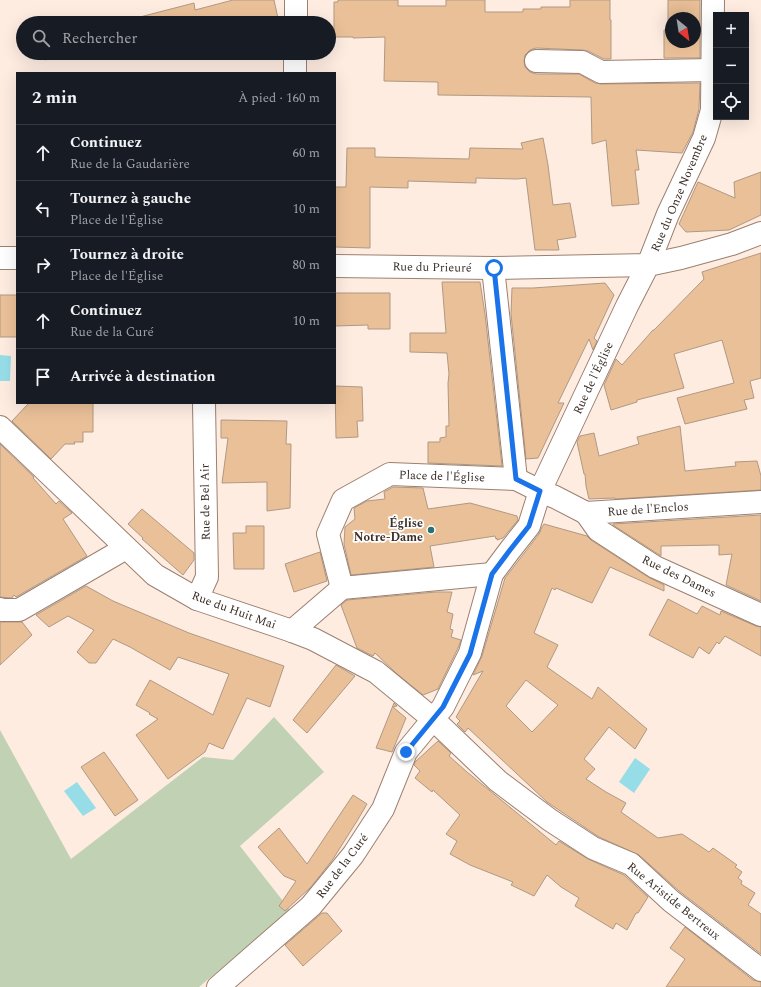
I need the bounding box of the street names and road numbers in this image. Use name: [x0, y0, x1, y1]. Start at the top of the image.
street label: Rue du Onze Novembre: [646, 131, 713, 255]
street label: Rue du Prieuré: [392, 257, 472, 278]
street label: Rue de l'Église: [568, 339, 619, 418]
street label: Rue de Bel Air: [195, 463, 216, 541]
street label: Place de l'Église: [399, 466, 486, 488]
street label: Rue de l'Enclos: [607, 497, 689, 522]
street label: Rue des Dames: [638, 550, 719, 603]
street label: Rue du Huit Mai: [189, 586, 279, 635]
street label: Rue de la Curé: [312, 830, 373, 903]
street label: Rue Aristide Bertreux: [623, 858, 725, 945]

